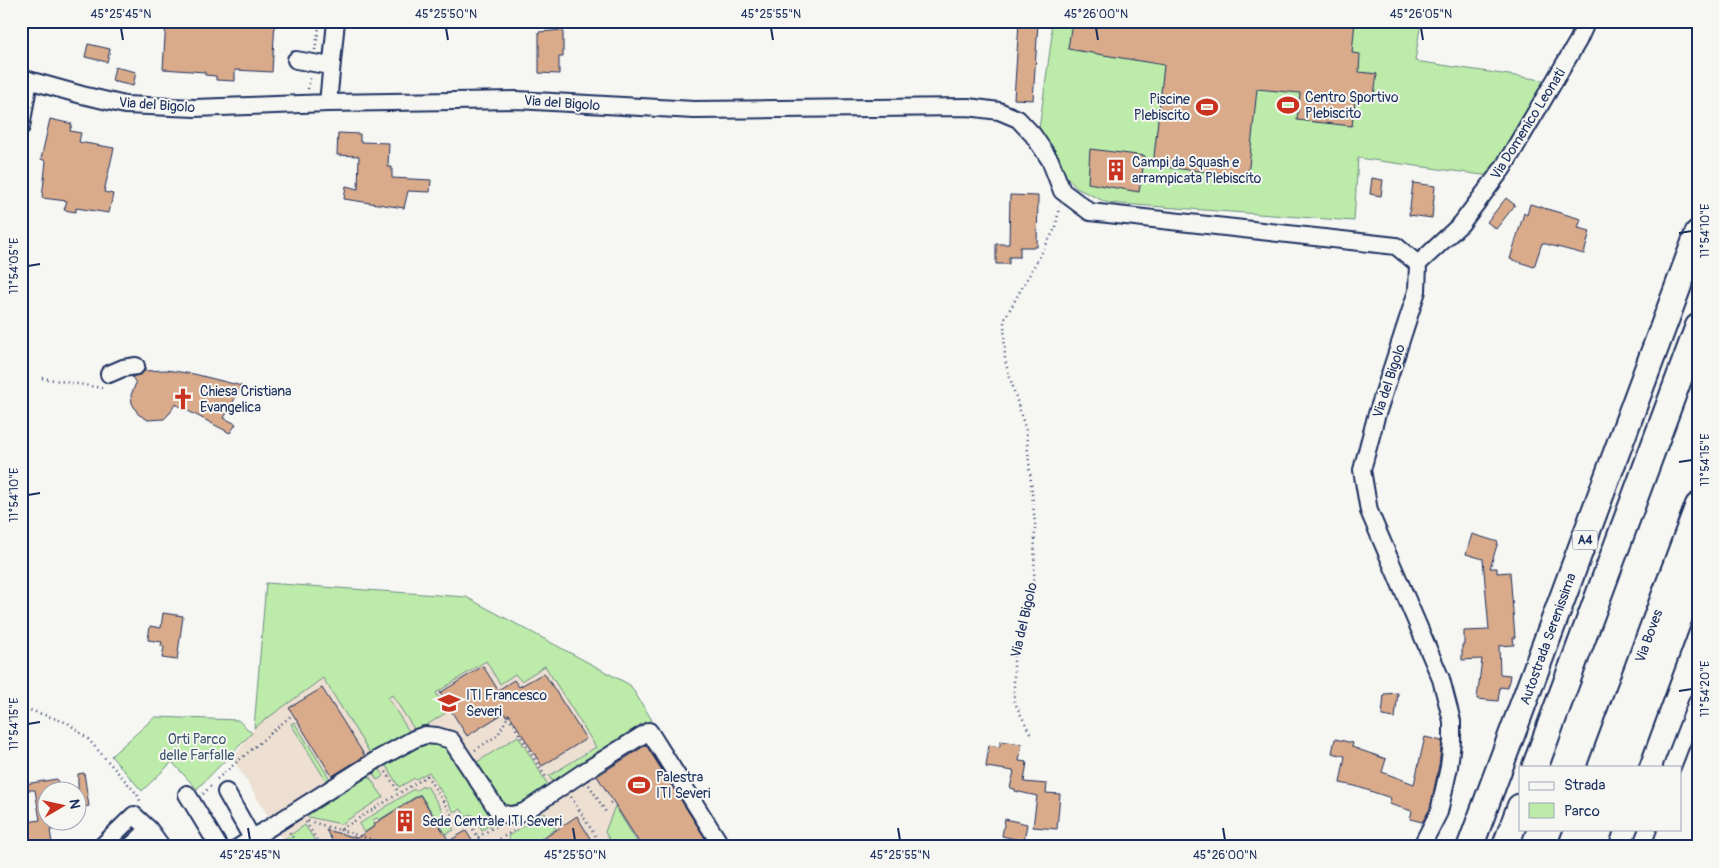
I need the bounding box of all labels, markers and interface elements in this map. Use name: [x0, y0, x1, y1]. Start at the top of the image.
text: 45°25'45"N: [91, 7, 151, 22]
text: 45°25'50"N: [415, 7, 477, 22]
text: 45°25'55"N: [741, 7, 801, 22]
text: 45°26'00"N: [1064, 7, 1128, 22]
text: 45°26'05"N: [1390, 7, 1452, 22]
street label: Via Domenico Leonati: [1487, 65, 1569, 183]
place label: Centro Sportivo Plebiscito: [1305, 89, 1399, 122]
place label: Piscine Plebiscito: [1134, 91, 1190, 124]
street label: Via del Bigolo: [523, 92, 601, 114]
sports icon: Centro Sportivo Plebiscito: [1275, 92, 1301, 118]
street label: Via del Bigolo: [118, 94, 196, 116]
sports icon: Piscine Plebiscito: [1194, 94, 1220, 120]
place label: Campi da Squash e arrampicata Plebiscito: [1132, 154, 1262, 187]
building icon: Campi da Squash e arrampicata Plebiscito: [1103, 157, 1129, 183]
text: 11°54'10"E: [1698, 204, 1713, 258]
text: 11°54'05"E: [7, 238, 22, 294]
street label: Via del Bigolo: [1369, 342, 1409, 420]
place label: Chiesa Cristiana Evangelica: [200, 383, 292, 416]
church icon: Chiesa Cristiana Evangelica: [170, 386, 196, 412]
text: 11°54'15"E: [1698, 434, 1713, 486]
text: 11°54'10"E: [7, 468, 22, 522]
road number: A4: [1572, 530, 1598, 550]
street label: Autostrada Serenissima: [1516, 571, 1580, 707]
street label: Via del Bigolo: [1007, 580, 1041, 659]
street label: Via Boves: [1632, 606, 1667, 665]
text: 11°54'20"E: [1698, 661, 1713, 717]
place label: ITI Francesco Severi: [466, 687, 548, 720]
school or university icon: ITI Francesco Severi: [436, 690, 462, 716]
text: 11°54'15"E: [7, 698, 22, 750]
park label: Orti Parco delle Farfalle: [160, 731, 234, 764]
legend: [1519, 766, 1682, 830]
place label: Palestra ITI Severi: [656, 769, 711, 802]
sports icon: Palestra ITI Severi: [626, 772, 652, 798]
text: Strada: [1564, 776, 1605, 795]
north arrow: [38, 780, 88, 830]
text: N: [65, 798, 83, 810]
text: Parco: [1564, 802, 1600, 821]
building icon: Sede Centrale ITI Severi: [392, 808, 418, 834]
place label: Sede Centrale ITI Severi: [422, 813, 562, 830]
text: 45°25'45"N: [220, 848, 280, 863]
text: 45°25'50"N: [544, 848, 606, 863]
text: 45°25'55"N: [870, 848, 930, 863]
text: 45°26'00"N: [1193, 848, 1257, 863]

